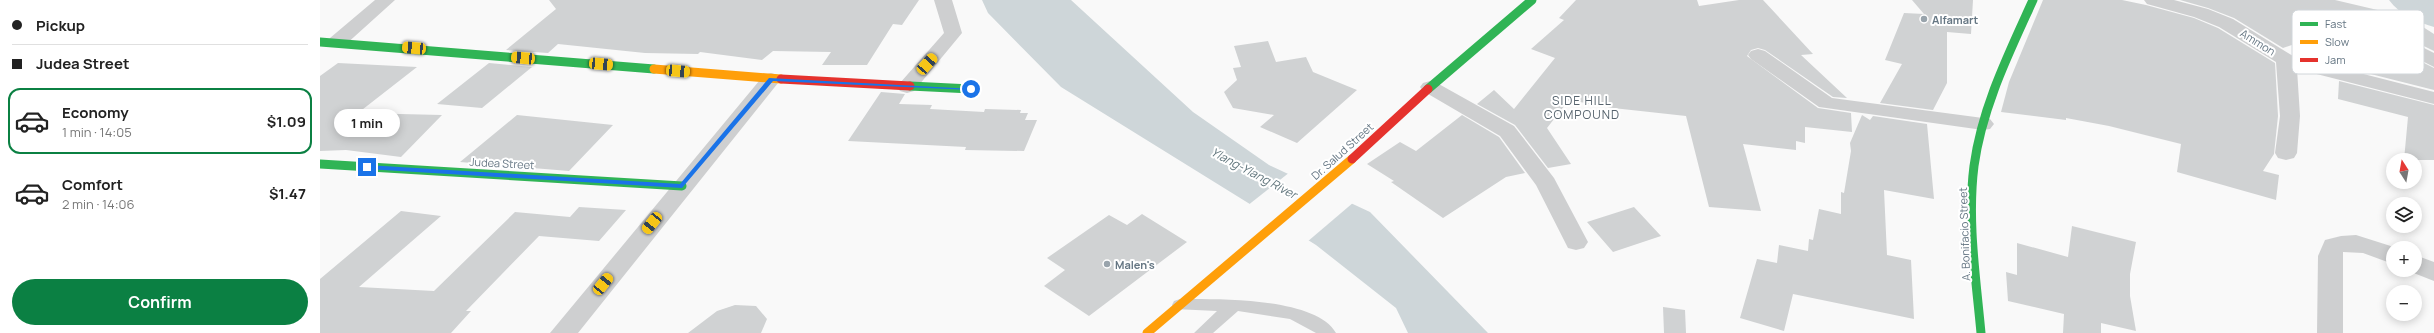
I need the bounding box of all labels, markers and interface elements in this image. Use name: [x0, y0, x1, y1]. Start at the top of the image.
legend: [2292, 10, 2424, 74]
place label: Alfamart: [1932, 12, 1978, 27]
marker: Alfamart: [1919, 14, 1929, 24]
text: Pickup: [36, 15, 85, 36]
text: Fast: [2325, 16, 2347, 31]
street label: Ammon: [2238, 25, 2278, 59]
text: Slow: [2325, 34, 2350, 49]
car: [402, 41, 426, 55]
car: [511, 51, 535, 65]
car: [915, 51, 939, 77]
text: Jam: [2325, 52, 2346, 67]
text: Judea Street: [36, 53, 129, 74]
car: [589, 57, 613, 71]
car: [666, 64, 690, 78]
route start: [962, 80, 980, 98]
district label: SIDE HILL COMPOUND: [1544, 92, 1620, 123]
text: Economy: [62, 102, 129, 123]
icon: car: [14, 103, 50, 139]
callout: 1 min: [334, 109, 400, 137]
text: $1.09: [267, 111, 306, 132]
text: 1 min: [351, 114, 383, 132]
street label: Dr. Salud Street: [1308, 119, 1376, 183]
text: 1 min · 14:05: [62, 123, 132, 141]
water label: Ylang-Ylang River: [1208, 143, 1301, 204]
north arrow: [2386, 153, 2422, 189]
map controls: [2386, 153, 2422, 321]
street label: Judea Street: [469, 154, 535, 172]
route end: [358, 158, 376, 176]
text: Comfort: [62, 174, 123, 195]
icon: car: [14, 175, 50, 211]
text: $1.47: [269, 183, 306, 204]
street label: A. Bonifacio Street: [1955, 187, 1973, 281]
text: 2 min · 14:06: [62, 195, 135, 213]
button: layers: [2386, 197, 2422, 233]
car: [640, 210, 664, 236]
button: +: [2386, 241, 2422, 277]
place label: Malen's: [1115, 257, 1155, 272]
marker: Malen's: [1102, 259, 1112, 269]
car: [591, 271, 615, 297]
button: Confirm: [12, 279, 308, 325]
button: −: [2386, 285, 2422, 321]

